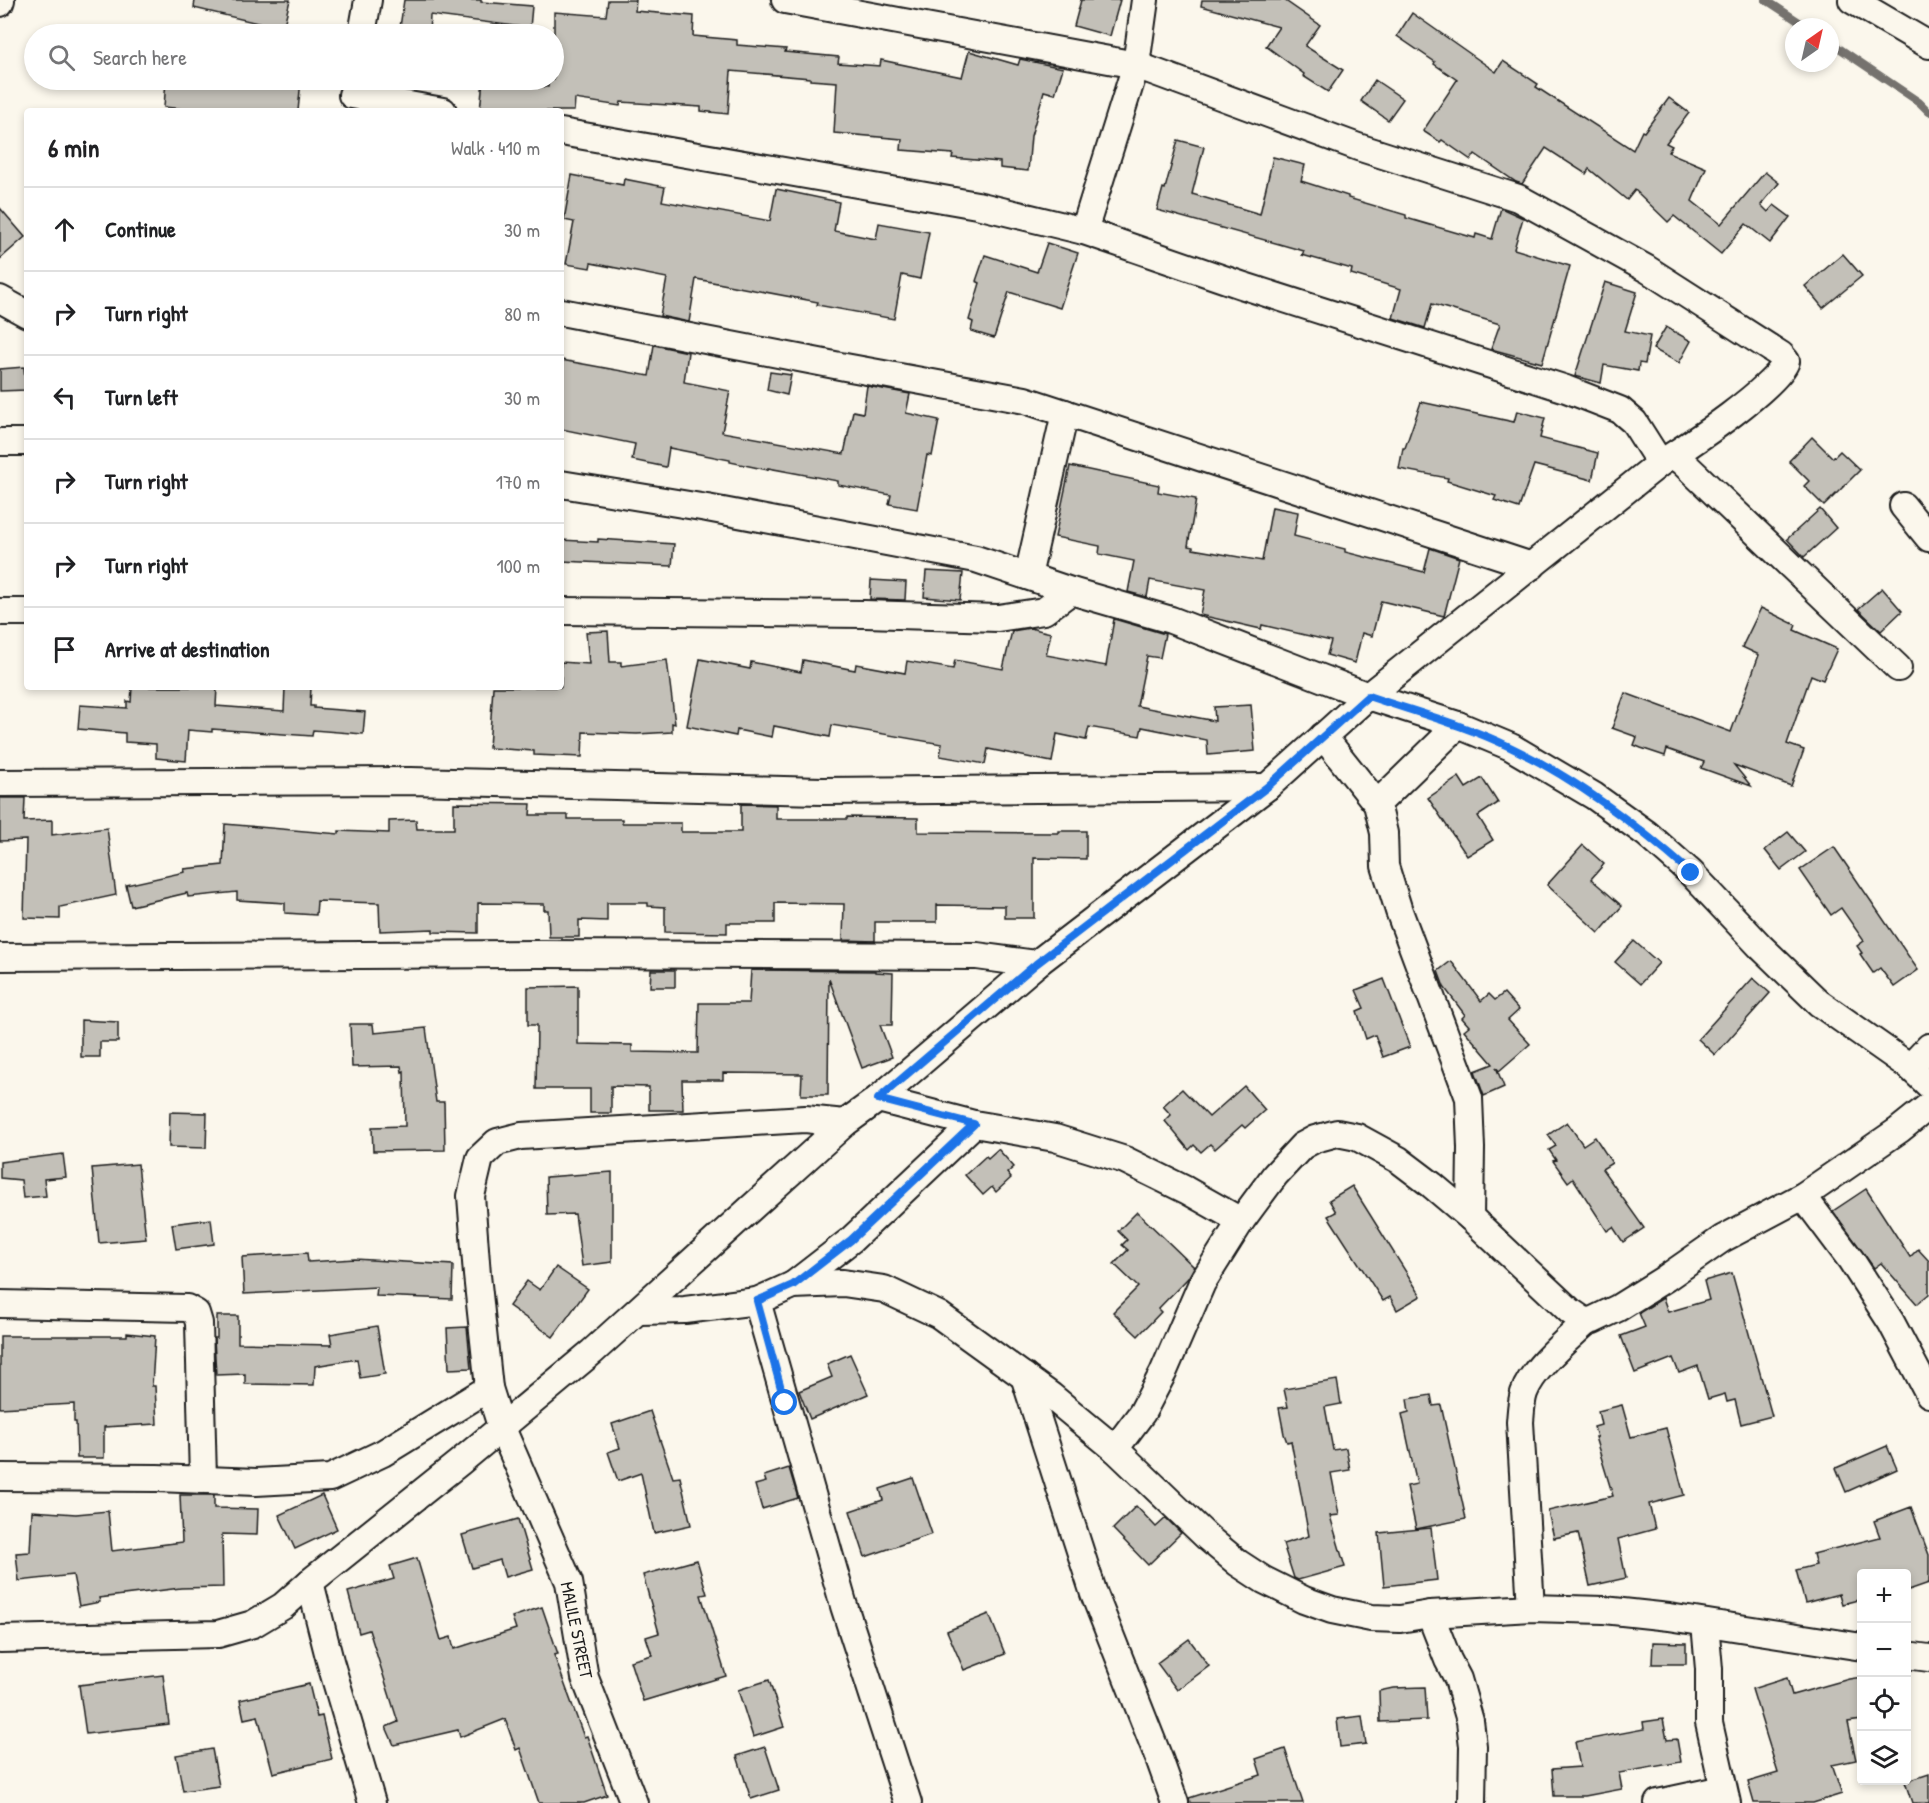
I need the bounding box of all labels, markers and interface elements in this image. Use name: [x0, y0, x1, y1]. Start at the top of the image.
north arrow: [1785, 18, 1839, 72]
search box: [24, 24, 564, 90]
icon: search: [45, 41, 78, 74]
text: Search here: [93, 42, 187, 72]
text: 6 min: [48, 130, 100, 165]
text: Walk · 410 m: [451, 134, 540, 161]
icon: ahead: [48, 213, 81, 246]
text: Continue: [105, 214, 176, 244]
text: 30 m: [504, 216, 540, 243]
icon: right: [48, 297, 81, 330]
text: Turn right: [105, 298, 188, 328]
text: 80 m: [504, 300, 540, 327]
icon: left: [48, 381, 81, 414]
text: Turn left: [105, 382, 178, 412]
text: 30 m: [504, 384, 540, 411]
icon: right: [48, 465, 81, 498]
text: Turn right: [105, 466, 188, 496]
text: 170 m: [496, 468, 540, 495]
icon: right: [48, 549, 81, 582]
text: Turn right: [105, 550, 188, 580]
text: 100 m: [497, 552, 540, 579]
icon: arrive: [48, 633, 81, 666]
text: Arrive at destination: [105, 634, 270, 664]
route end: [1677, 859, 1703, 885]
route start: [771, 1389, 797, 1415]
map controls: [1857, 1569, 1911, 1785]
button: +: [1857, 1569, 1911, 1623]
street label: MALILE STREET: [555, 1579, 600, 1681]
button: −: [1857, 1623, 1911, 1677]
button: locate: [1857, 1677, 1911, 1731]
button: layers: [1857, 1731, 1911, 1785]

